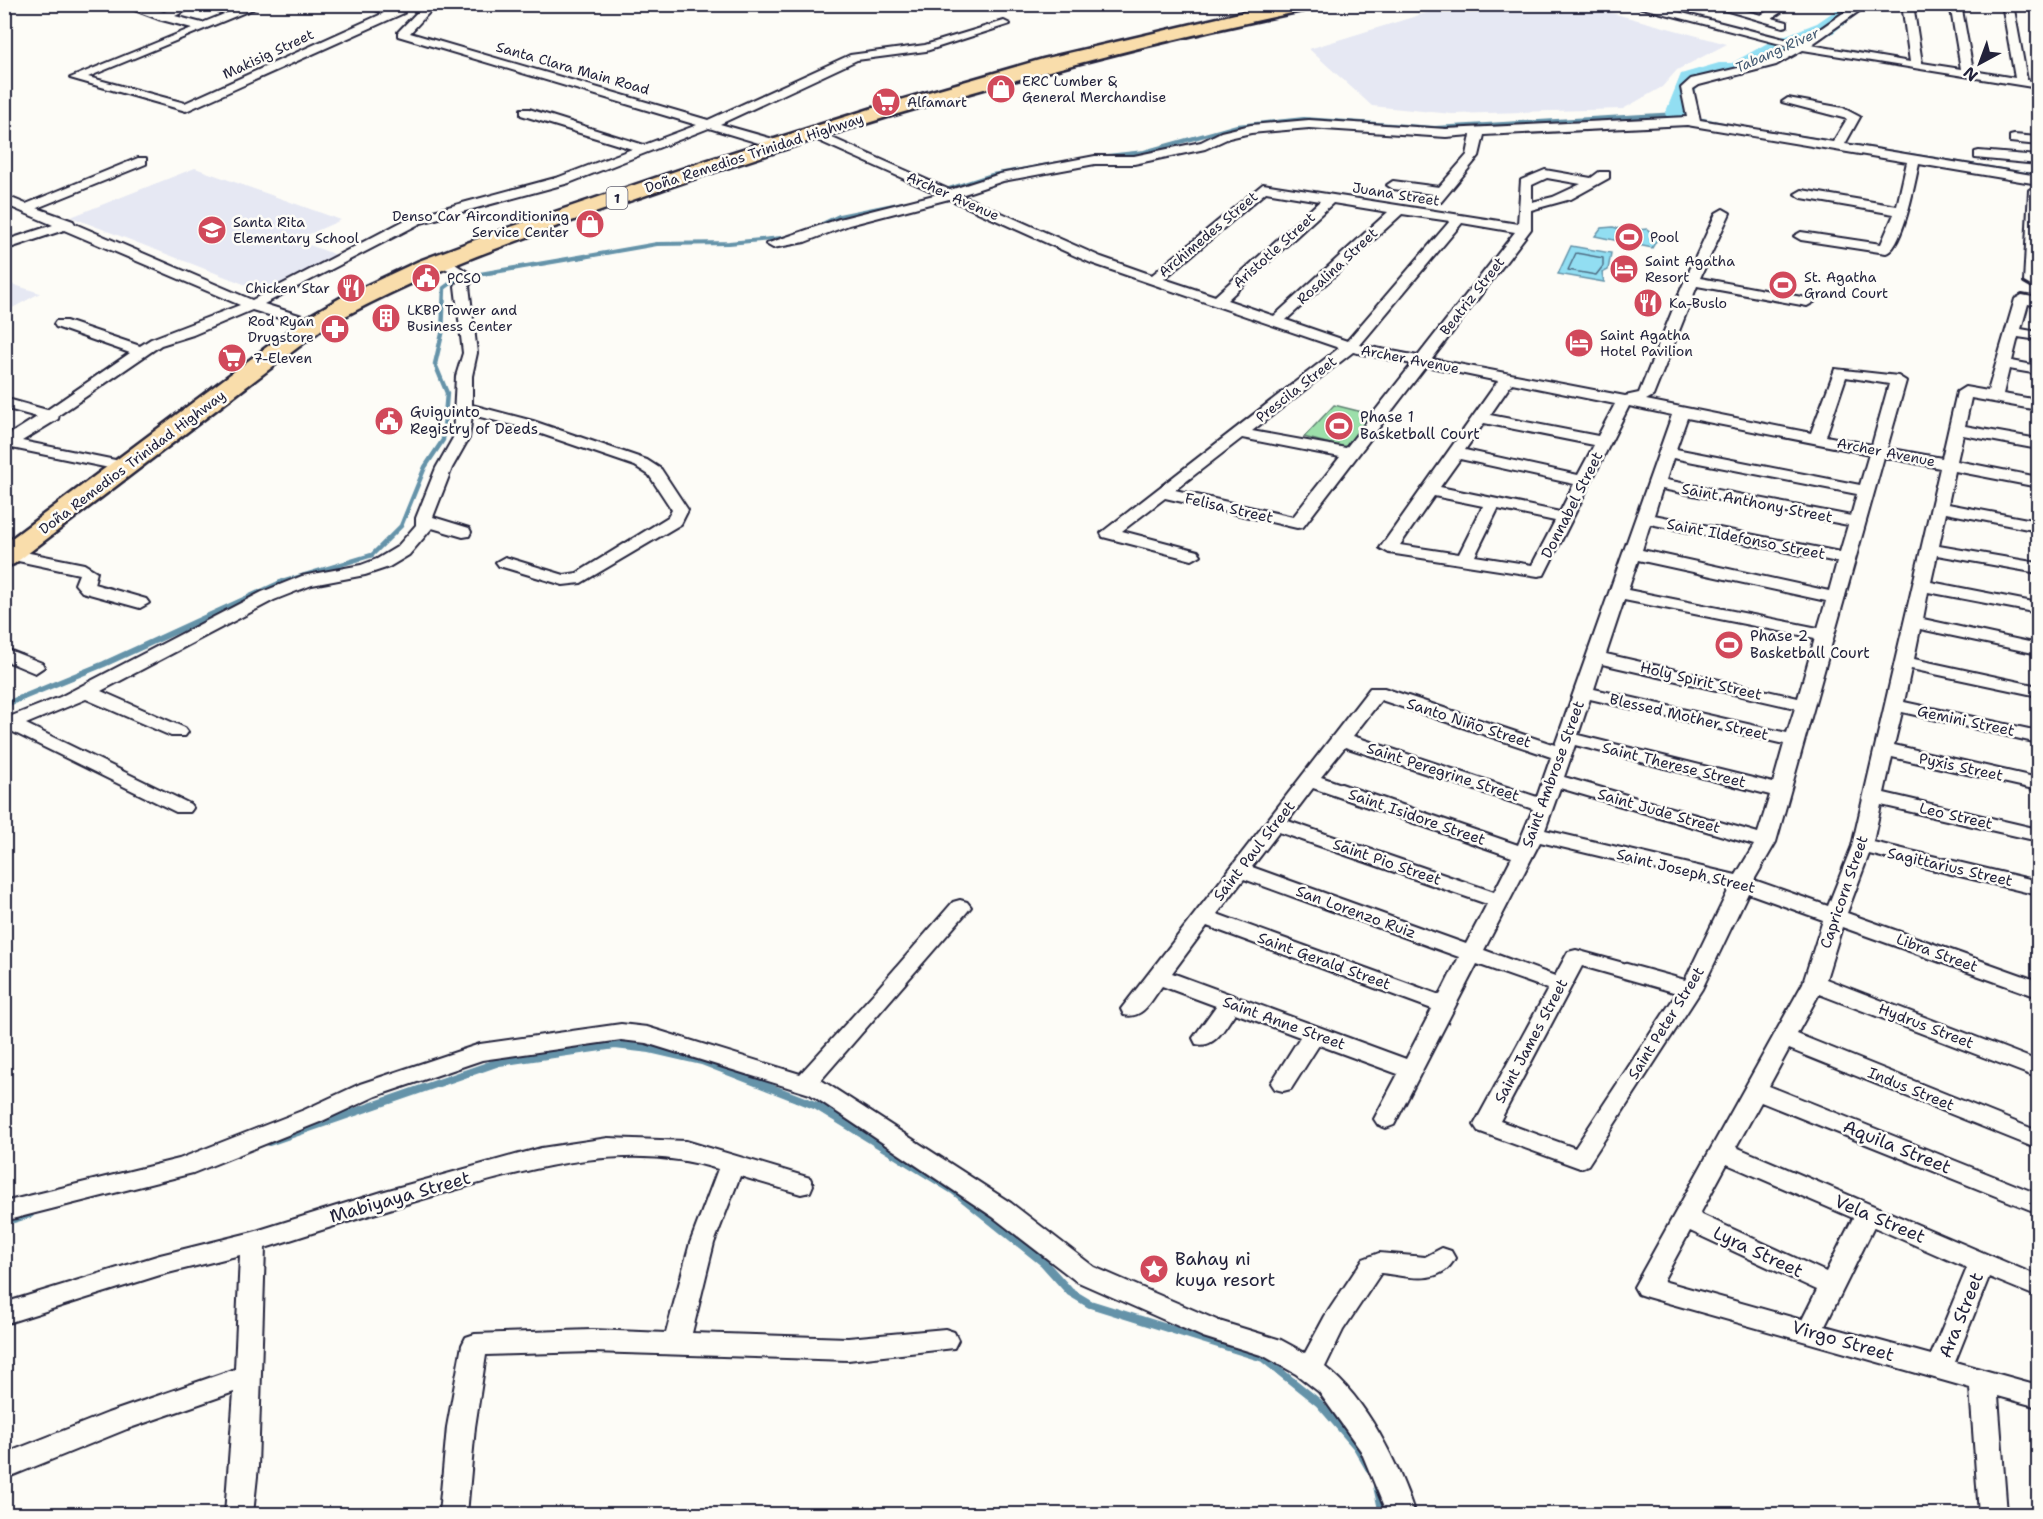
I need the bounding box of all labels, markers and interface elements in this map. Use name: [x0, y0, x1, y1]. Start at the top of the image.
water label: Tabang River: [1732, 23, 1822, 77]
street label: Makisig Street: [220, 25, 316, 83]
north arrow: [1950, 33, 2010, 93]
street label: Santa Clara Main Road: [494, 37, 652, 99]
text: N: [1959, 62, 1982, 86]
place label: ERC Lumber & General Merchandise: [1022, 72, 1167, 106]
shop icon: ERC Lumber & General Merchandise: [985, 73, 1017, 105]
supermarket icon: Alfamart: [870, 86, 902, 118]
place label: Alfamart: [907, 93, 967, 111]
street label: Doña Remedios Trinidad Highway: [642, 109, 866, 197]
street label: Archer Avenue: [904, 168, 1002, 225]
street label: Juana Street: [1351, 178, 1441, 210]
road number: 1: [606, 187, 628, 209]
street label: Archimedes Street: [1155, 187, 1261, 281]
place label: Denso Car Airconditioning Service Center: [392, 207, 569, 241]
shop icon: Denso Car Airconditioning Service Center: [574, 208, 606, 240]
street label: Aristotle Street: [1229, 208, 1319, 292]
place label: Santa Rita Elementary School: [233, 213, 360, 247]
school or university icon: Santa Rita Elementary School: [196, 214, 228, 246]
sports icon: Pool: [1613, 221, 1645, 253]
street label: Rosalina Street: [1293, 224, 1381, 308]
place label: Pool: [1650, 228, 1680, 246]
place label: Saint Agatha Resort: [1645, 252, 1735, 286]
street label: Beatriz Street: [1436, 253, 1508, 339]
hotel icon: Saint Agatha Resort: [1608, 253, 1640, 285]
public building icon: PCSO: [410, 262, 442, 294]
place label: St. Agatha Grand Court: [1804, 268, 1888, 302]
place label: PCSO: [447, 269, 481, 287]
sports icon: St. Agatha Grand Court: [1767, 269, 1799, 301]
restaurant icon: Chicken Star: [335, 272, 367, 304]
place label: Chicken Star: [245, 279, 330, 297]
restaurant icon: Ka-Buslo: [1632, 287, 1664, 319]
place label: Ka-Buslo: [1669, 294, 1727, 312]
place label: LKBP Tower and Business Center: [407, 301, 517, 335]
building icon: LKBP Tower and Business Center: [370, 302, 402, 334]
place label: Rod Ryan Drugstore: [248, 312, 314, 346]
pharmacy icon: Rod Ryan Drugstore: [319, 313, 351, 345]
place label: Saint Agatha Hotel Pavilion: [1600, 326, 1693, 360]
hotel icon: Saint Agatha Hotel Pavilion: [1563, 327, 1595, 359]
street label: Archer Avenue: [1359, 341, 1461, 377]
supermarket icon: 7-Eleven: [216, 342, 248, 374]
place label: 7-Eleven: [253, 349, 312, 367]
street label: Prescila Street: [1252, 352, 1340, 426]
street label: Doña Remedios Trinidad Highway: [35, 386, 229, 538]
place label: Guiguinto Registry of Deeds: [410, 402, 538, 439]
public building icon: Guiguinto Registry of Deeds: [373, 405, 405, 437]
place label: Phase 1 Basketball Court: [1360, 407, 1480, 444]
sports icon: Phase 1 Basketball Court: [1323, 410, 1355, 442]
street label: Archer Avenue: [1835, 434, 1937, 470]
street label: Donnabel Street: [1536, 448, 1608, 562]
street label: Saint Anthony Street: [1680, 479, 1834, 527]
street label: Felisa Street: [1183, 488, 1275, 528]
street label: Saint Ildefonso Street: [1665, 514, 1827, 564]
place label: Phase 2 Basketball Court: [1750, 626, 1870, 663]
sports icon: Phase 2 Basketball Court: [1713, 629, 1745, 661]
street label: Holy Spirit Street: [1638, 657, 1764, 705]
street label: Blessed Mother Street: [1608, 689, 1770, 745]
street label: Santo Niño Street: [1404, 693, 1534, 753]
street label: Saint Ambrose Street: [1517, 698, 1589, 850]
street label: Gemini Street: [1915, 701, 2017, 741]
street label: Saint Therese Street: [1600, 737, 1748, 793]
street label: Saint Peregrine Street: [1364, 738, 1522, 806]
street label: Pyxis Street: [1917, 748, 2005, 786]
street label: Saint Isidore Street: [1346, 784, 1488, 850]
street label: Saint Jude Street: [1595, 784, 1723, 838]
street label: Saint Paul Street: [1209, 797, 1299, 905]
street label: Leo Street: [1917, 798, 1995, 834]
street label: Capricorn Street: [1815, 833, 1873, 951]
street label: Saint Pio Street: [1330, 834, 1444, 890]
street label: Sagittarius Street: [1885, 843, 2015, 891]
street label: Saint Joseph Street: [1614, 844, 1758, 898]
street label: San Lorenzo Ruiz: [1293, 881, 1419, 943]
street label: Saint Gerald Street: [1255, 928, 1393, 994]
street label: Libra Street: [1894, 929, 1980, 977]
street label: Saint Peter Street: [1623, 963, 1709, 1083]
street label: Saint James Street: [1490, 975, 1572, 1107]
street label: Saint Anne Street: [1220, 992, 1348, 1054]
street label: Hydrus Street: [1875, 999, 1977, 1053]
street label: Indus Street: [1865, 1063, 1957, 1115]
street label: Aquila Street: [1839, 1114, 1955, 1180]
street label: Mabiyaya Street: [327, 1165, 473, 1229]
street label: Vela Street: [1831, 1189, 1929, 1249]
street label: Lyra Street: [1709, 1221, 1807, 1283]
place label: Bahay ni kuya resort: [1175, 1247, 1275, 1292]
place icon: Bahay ni kuya resort: [1138, 1253, 1170, 1285]
street label: Ara Street: [1933, 1268, 1989, 1361]
street label: Virgo Street: [1789, 1315, 1897, 1367]

